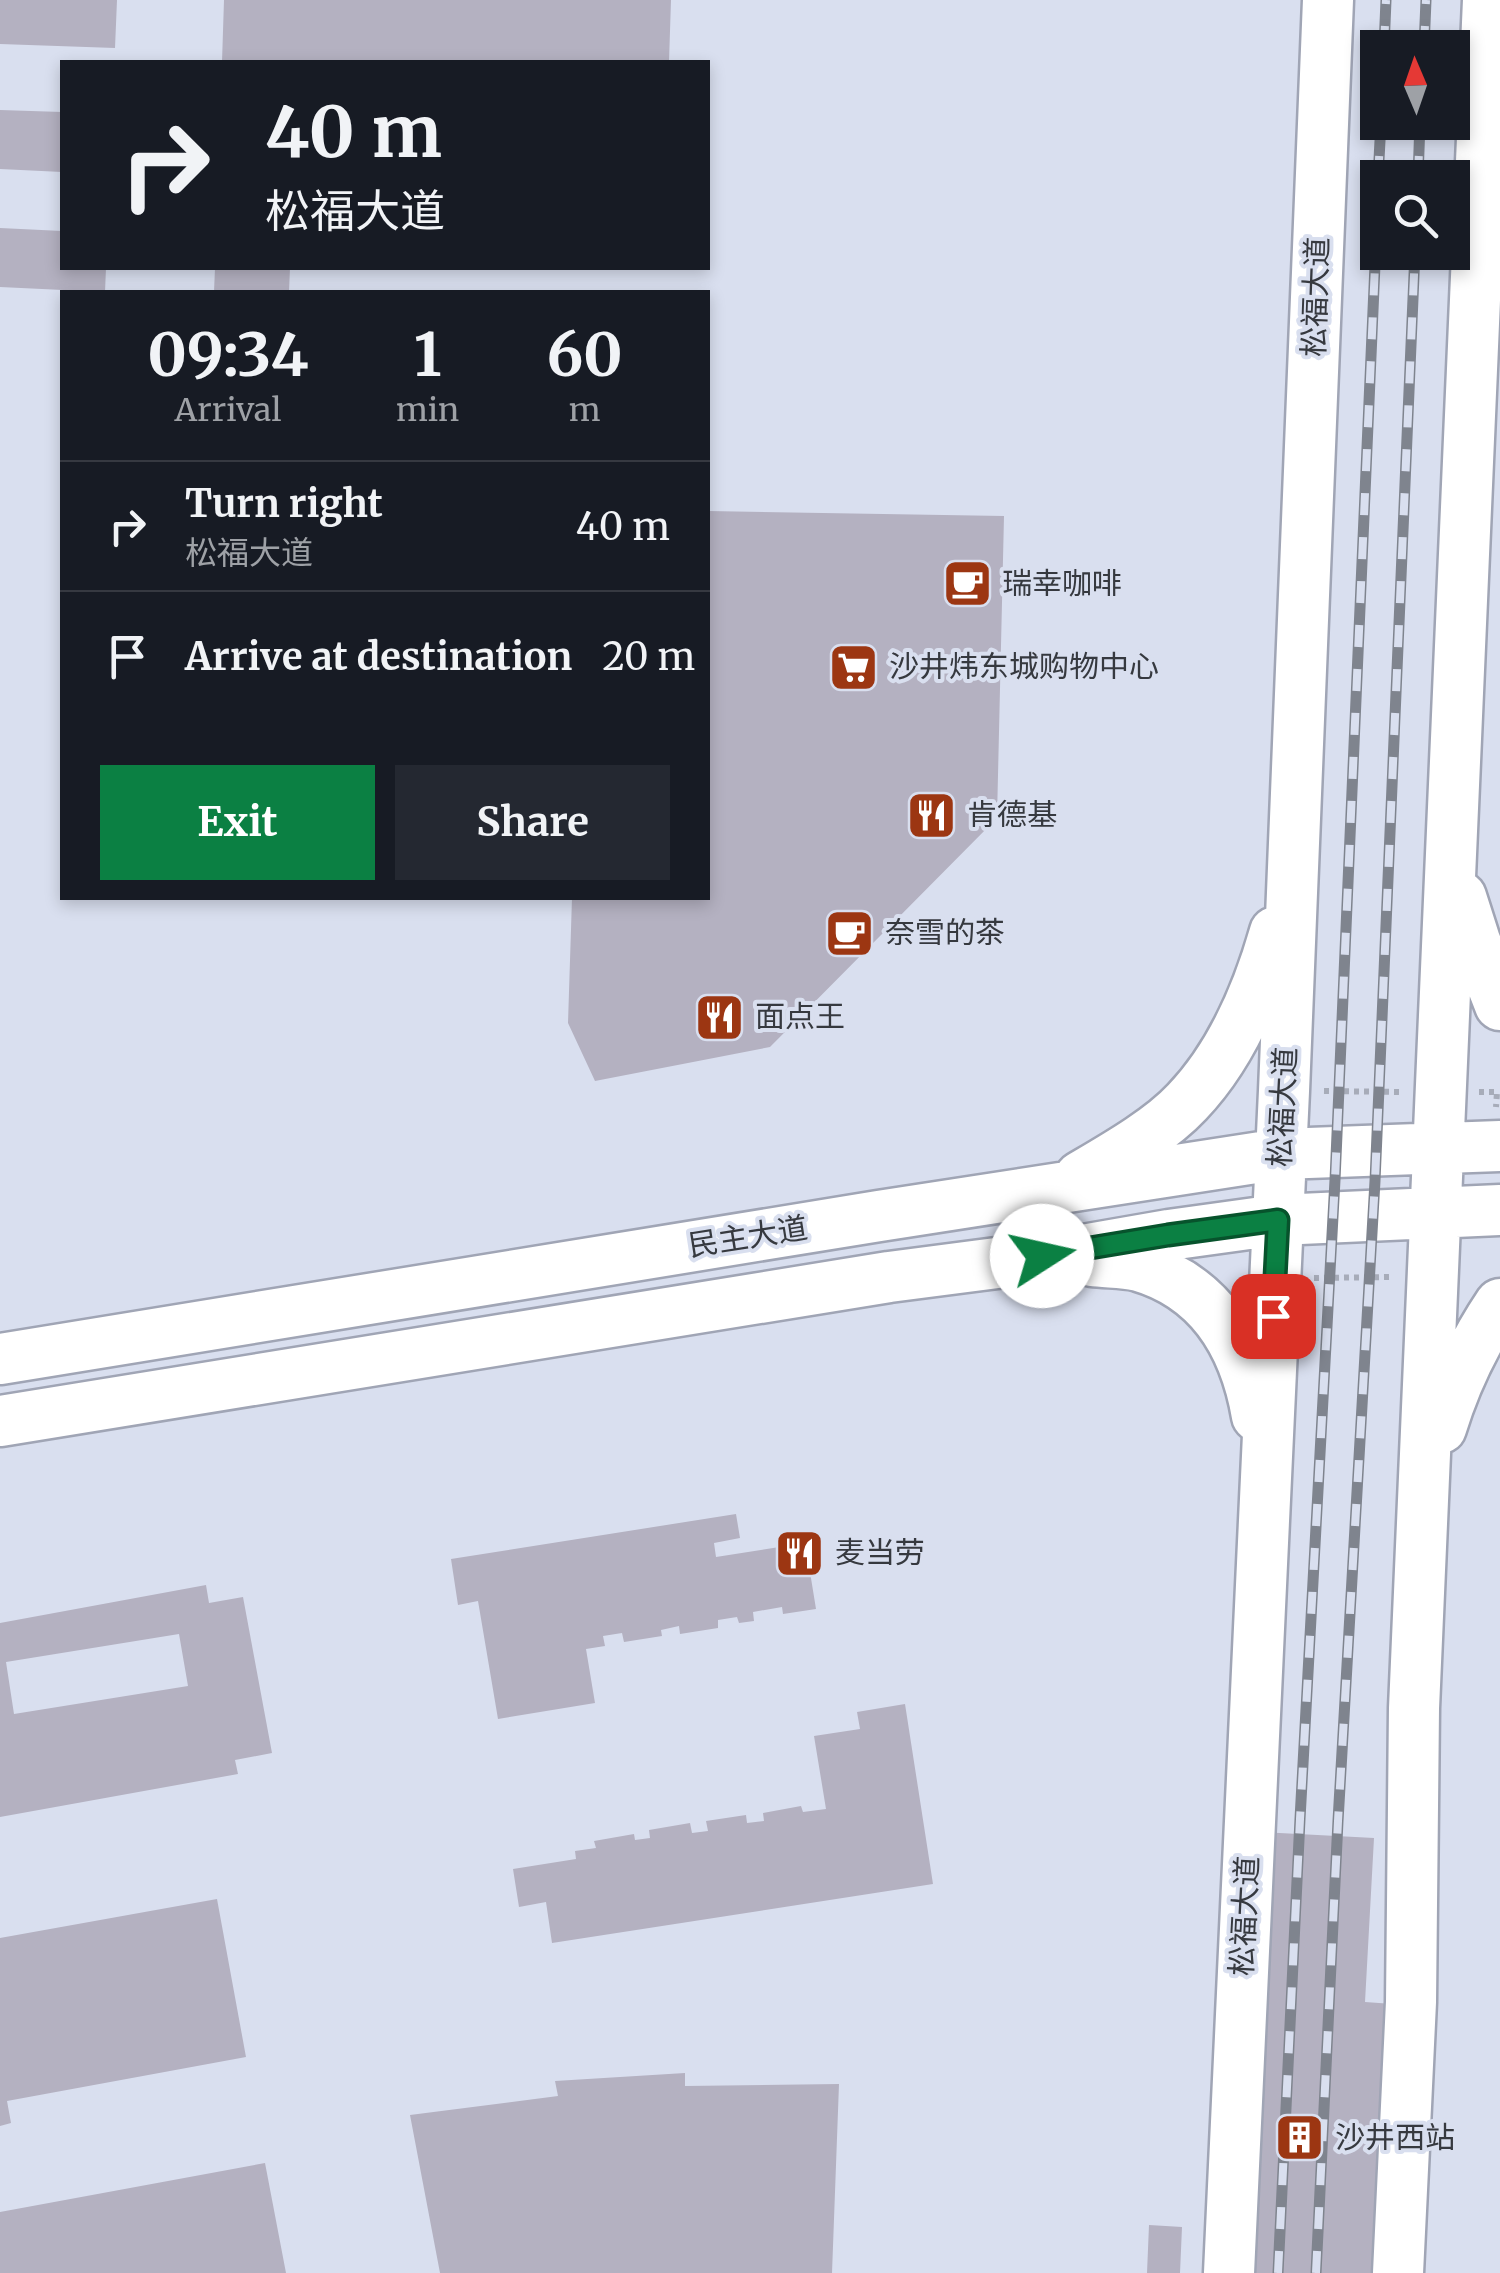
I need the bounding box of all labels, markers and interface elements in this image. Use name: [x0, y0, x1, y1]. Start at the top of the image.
north arrow: [1360, 30, 1470, 140]
map controls: [1360, 30, 1470, 270]
text: 40 m: [265, 88, 442, 176]
icon: right: [100, 100, 230, 230]
button: search: [1360, 160, 1470, 270]
text: 松福大道: [265, 183, 445, 239]
street label: 松福大道: [1294, 236, 1336, 358]
text: 09:34: [147, 317, 309, 392]
text: 1: [414, 317, 441, 392]
text: 60: [546, 317, 623, 392]
text: Arrival: [175, 390, 281, 430]
text: min: [396, 390, 459, 430]
text: m: [569, 390, 600, 430]
text: Turn right: [185, 480, 383, 527]
icon: right: [100, 499, 155, 554]
text: 40 m: [576, 503, 670, 550]
text: 松福大道: [185, 533, 313, 573]
cafe icon: 瑞幸咖啡: [941, 558, 993, 610]
place label: 瑞幸咖啡: [1002, 564, 1122, 602]
icon: arrive: [100, 629, 155, 684]
text: Arrive at destination: [185, 633, 572, 680]
text: 20 m: [602, 633, 695, 680]
supermarket icon: 沙井炜东城购物中心: [828, 641, 880, 693]
place label: 沙井炜东城购物中心: [889, 647, 1159, 685]
button: Exit: [100, 765, 375, 880]
button: Share: [395, 765, 670, 880]
restaurant icon: 肯德基: [906, 789, 958, 841]
place label: 肯德基: [967, 795, 1057, 833]
cafe icon: 奈雪的茶: [824, 907, 876, 959]
place label: 奈雪的茶: [885, 913, 1005, 951]
restaurant icon: 面点王: [694, 991, 746, 1043]
place label: 面点王: [755, 997, 845, 1035]
street label: 松福大道: [1260, 1046, 1304, 1168]
position arrow: [990, 1204, 1094, 1308]
street label: 民主大道: [686, 1208, 810, 1264]
pin: [1231, 1274, 1316, 1359]
icon: arrive: [1246, 1289, 1301, 1344]
restaurant icon: 麦当劳: [774, 1527, 826, 1579]
place label: 麦当劳: [835, 1533, 925, 1571]
street label: 松福大道: [1222, 1855, 1266, 1977]
building icon: 沙井西站: [1274, 2112, 1326, 2164]
place label: 沙井西站: [1335, 2118, 1455, 2156]

